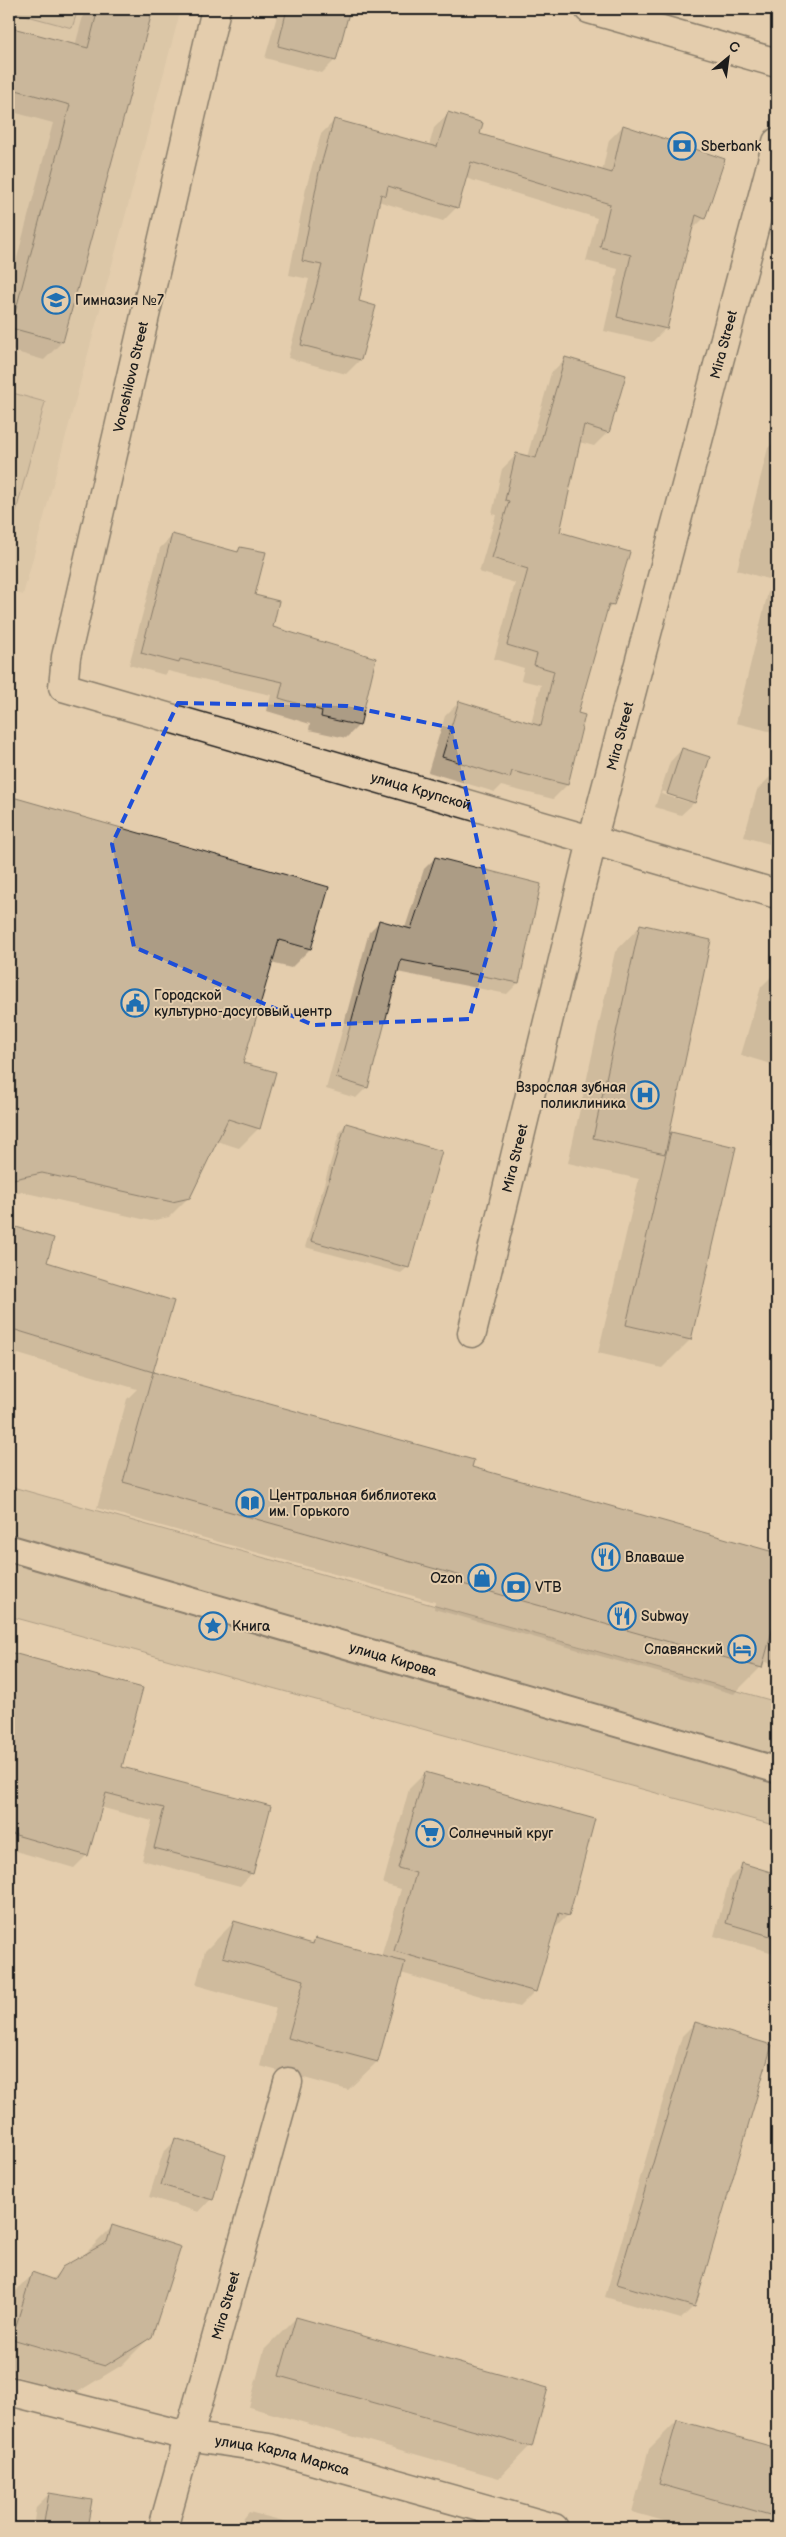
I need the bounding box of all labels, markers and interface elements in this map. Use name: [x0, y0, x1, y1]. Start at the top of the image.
north arrow: [704, 32, 754, 82]
text: С: [726, 37, 743, 57]
bank icon: Sberbank: [667, 131, 697, 161]
place label: Sberbank: [701, 138, 761, 155]
school or university icon: Гимназия №7: [41, 285, 71, 315]
place label: Гимназия №7: [75, 292, 164, 309]
street label: Mira Street: [706, 308, 741, 381]
street label: Voroshilova Street: [110, 319, 152, 434]
street label: Mira Street: [603, 699, 637, 772]
street label: улица Крупской: [369, 768, 473, 813]
place label: Городской культурно-досуговый центр: [154, 987, 332, 1020]
public building icon: Городской культурно-досуговый центр: [120, 988, 150, 1018]
place label: Взрослая зубная поликлиника: [516, 1079, 627, 1112]
hospital icon: Взрослая зубная поликлиника: [630, 1080, 660, 1110]
street label: Mira Street: [498, 1121, 531, 1194]
place label: Центральная библиотека им. Горького: [269, 1487, 437, 1520]
library icon: Центральная библиотека им. Горького: [235, 1488, 265, 1518]
restaurant icon: Влаваше: [591, 1542, 621, 1572]
place label: Влаваше: [625, 1549, 685, 1566]
shop icon: Ozon: [467, 1563, 497, 1593]
place label: Ozon: [430, 1570, 463, 1587]
bank icon: VTB: [501, 1572, 531, 1602]
place label: VTB: [535, 1579, 562, 1596]
restaurant icon: Subway: [607, 1601, 637, 1631]
place label: Subway: [641, 1608, 689, 1625]
place icon: Книга: [198, 1611, 228, 1641]
place label: Книга: [232, 1618, 271, 1635]
hotel icon: Славянский: [727, 1634, 757, 1664]
street label: улица Кирова: [348, 1638, 440, 1680]
place label: Славянский: [644, 1641, 723, 1658]
supermarket icon: Солнечный круг: [415, 1818, 445, 1848]
place label: Солнечный круг: [449, 1825, 554, 1842]
street label: Mira Street: [208, 2269, 243, 2342]
street label: улица Карла Маркса: [214, 2432, 352, 2479]

